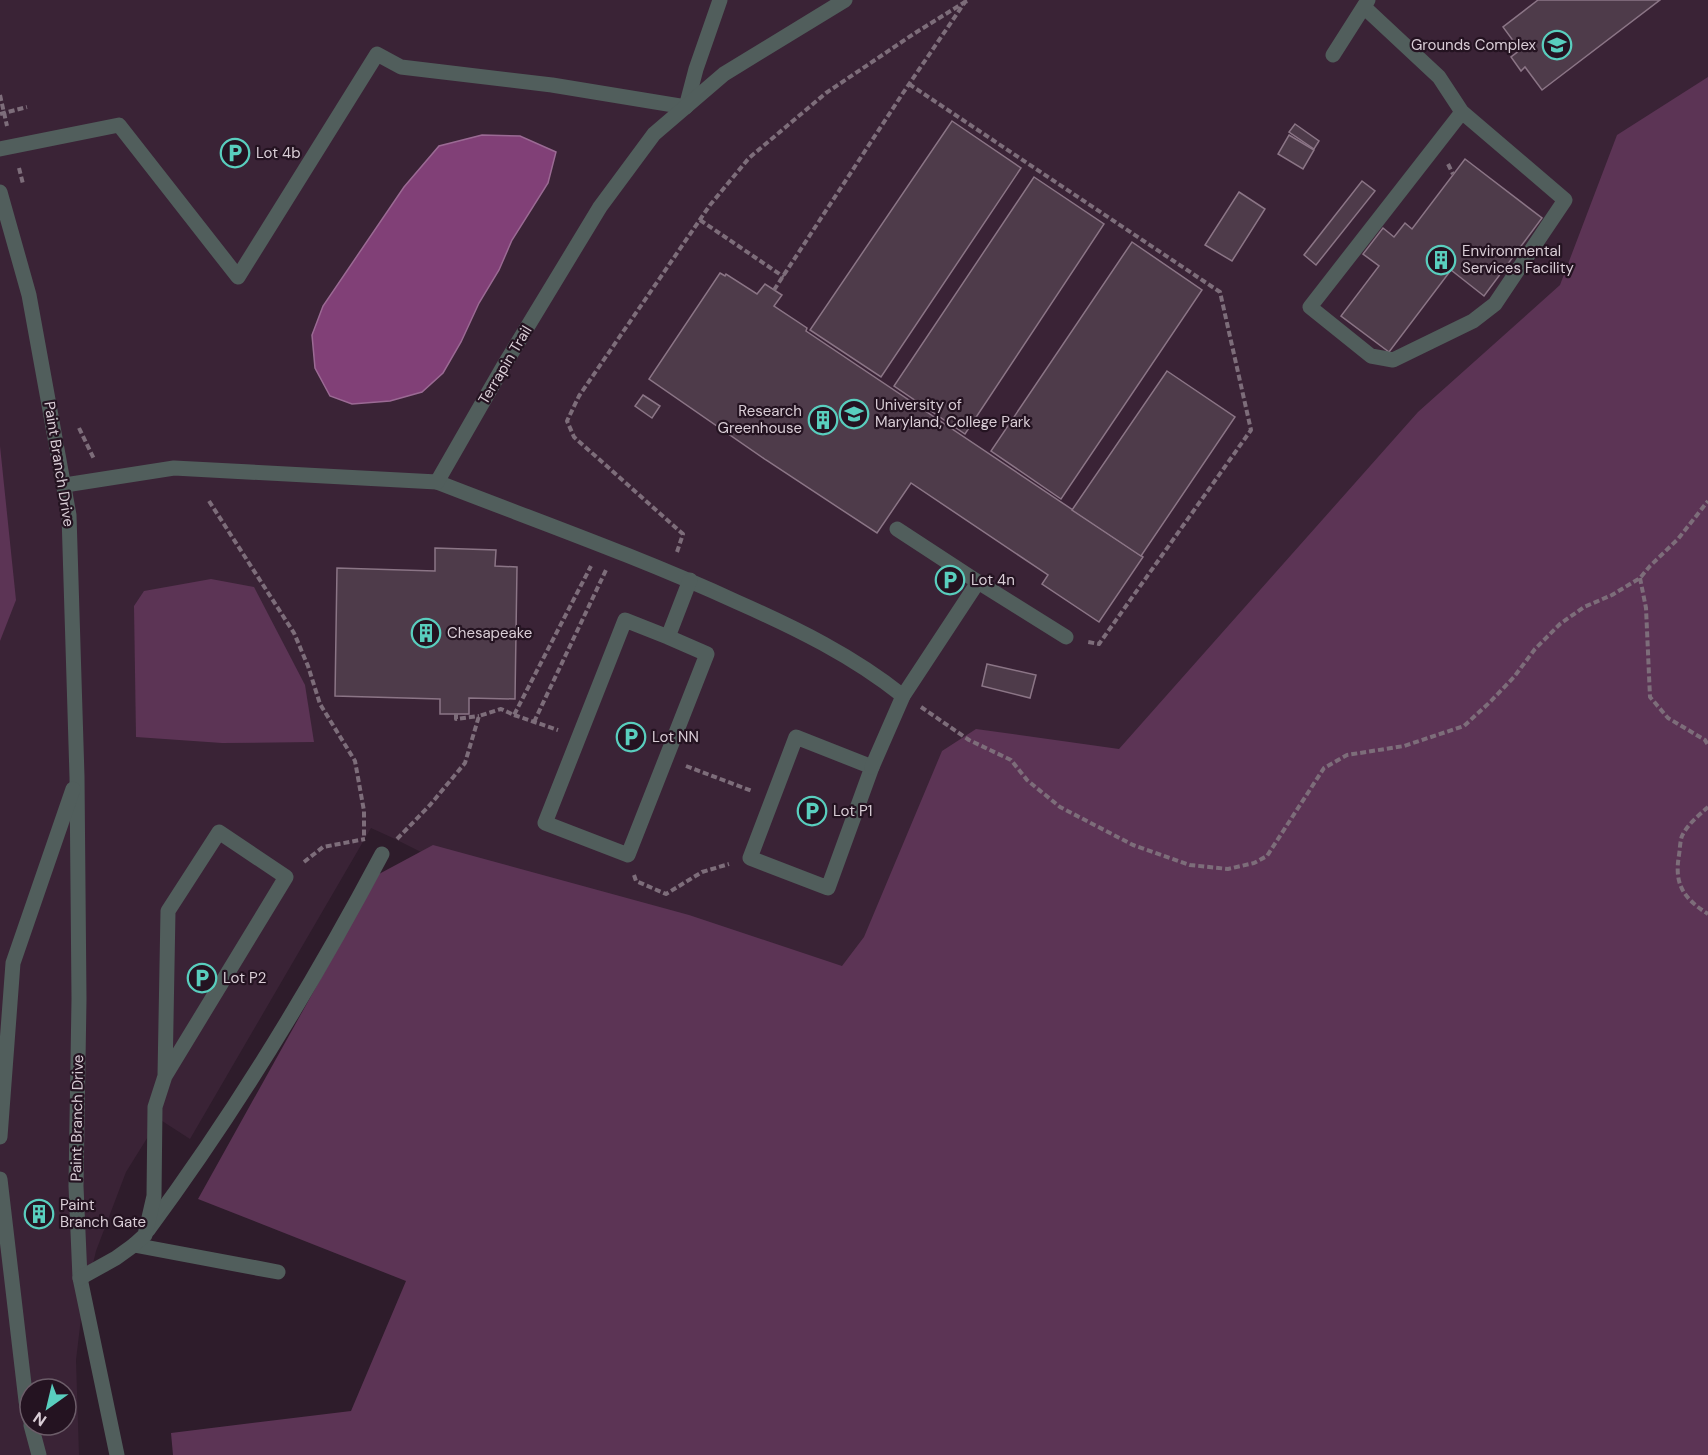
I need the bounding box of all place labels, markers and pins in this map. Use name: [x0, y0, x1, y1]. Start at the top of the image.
school or university icon: Grounds Complex: [1541, 29, 1573, 61]
place label: Grounds Complex: [1411, 35, 1537, 55]
parking icon: Lot 4b: [219, 137, 251, 169]
place label: Lot 4b: [256, 143, 301, 163]
place label: Environmental Services Facility: [1462, 241, 1575, 278]
building icon: Environmental Services Facility: [1425, 244, 1457, 276]
place label: University of Maryland, College Park: [875, 395, 1031, 432]
school or university icon: University of Maryland, College Park: [838, 398, 870, 430]
place label: Research Greenhouse: [718, 401, 802, 438]
building icon: Research Greenhouse: [807, 404, 839, 436]
parking icon: Lot 4n: [934, 564, 966, 596]
place label: Lot 4n: [971, 570, 1015, 590]
building icon: Chesapeake: [410, 617, 442, 649]
place label: Chesapeake: [447, 623, 532, 643]
parking icon: Lot NN: [615, 721, 647, 753]
place label: Lot NN: [652, 727, 699, 747]
parking icon: Lot P1: [796, 795, 828, 827]
place label: Lot P1: [833, 801, 872, 821]
parking icon: Lot P2: [186, 962, 218, 994]
place label: Lot P2: [223, 968, 266, 988]
place label: Paint Branch Gate: [60, 1195, 146, 1232]
building icon: Paint Branch Gate: [23, 1198, 55, 1230]

